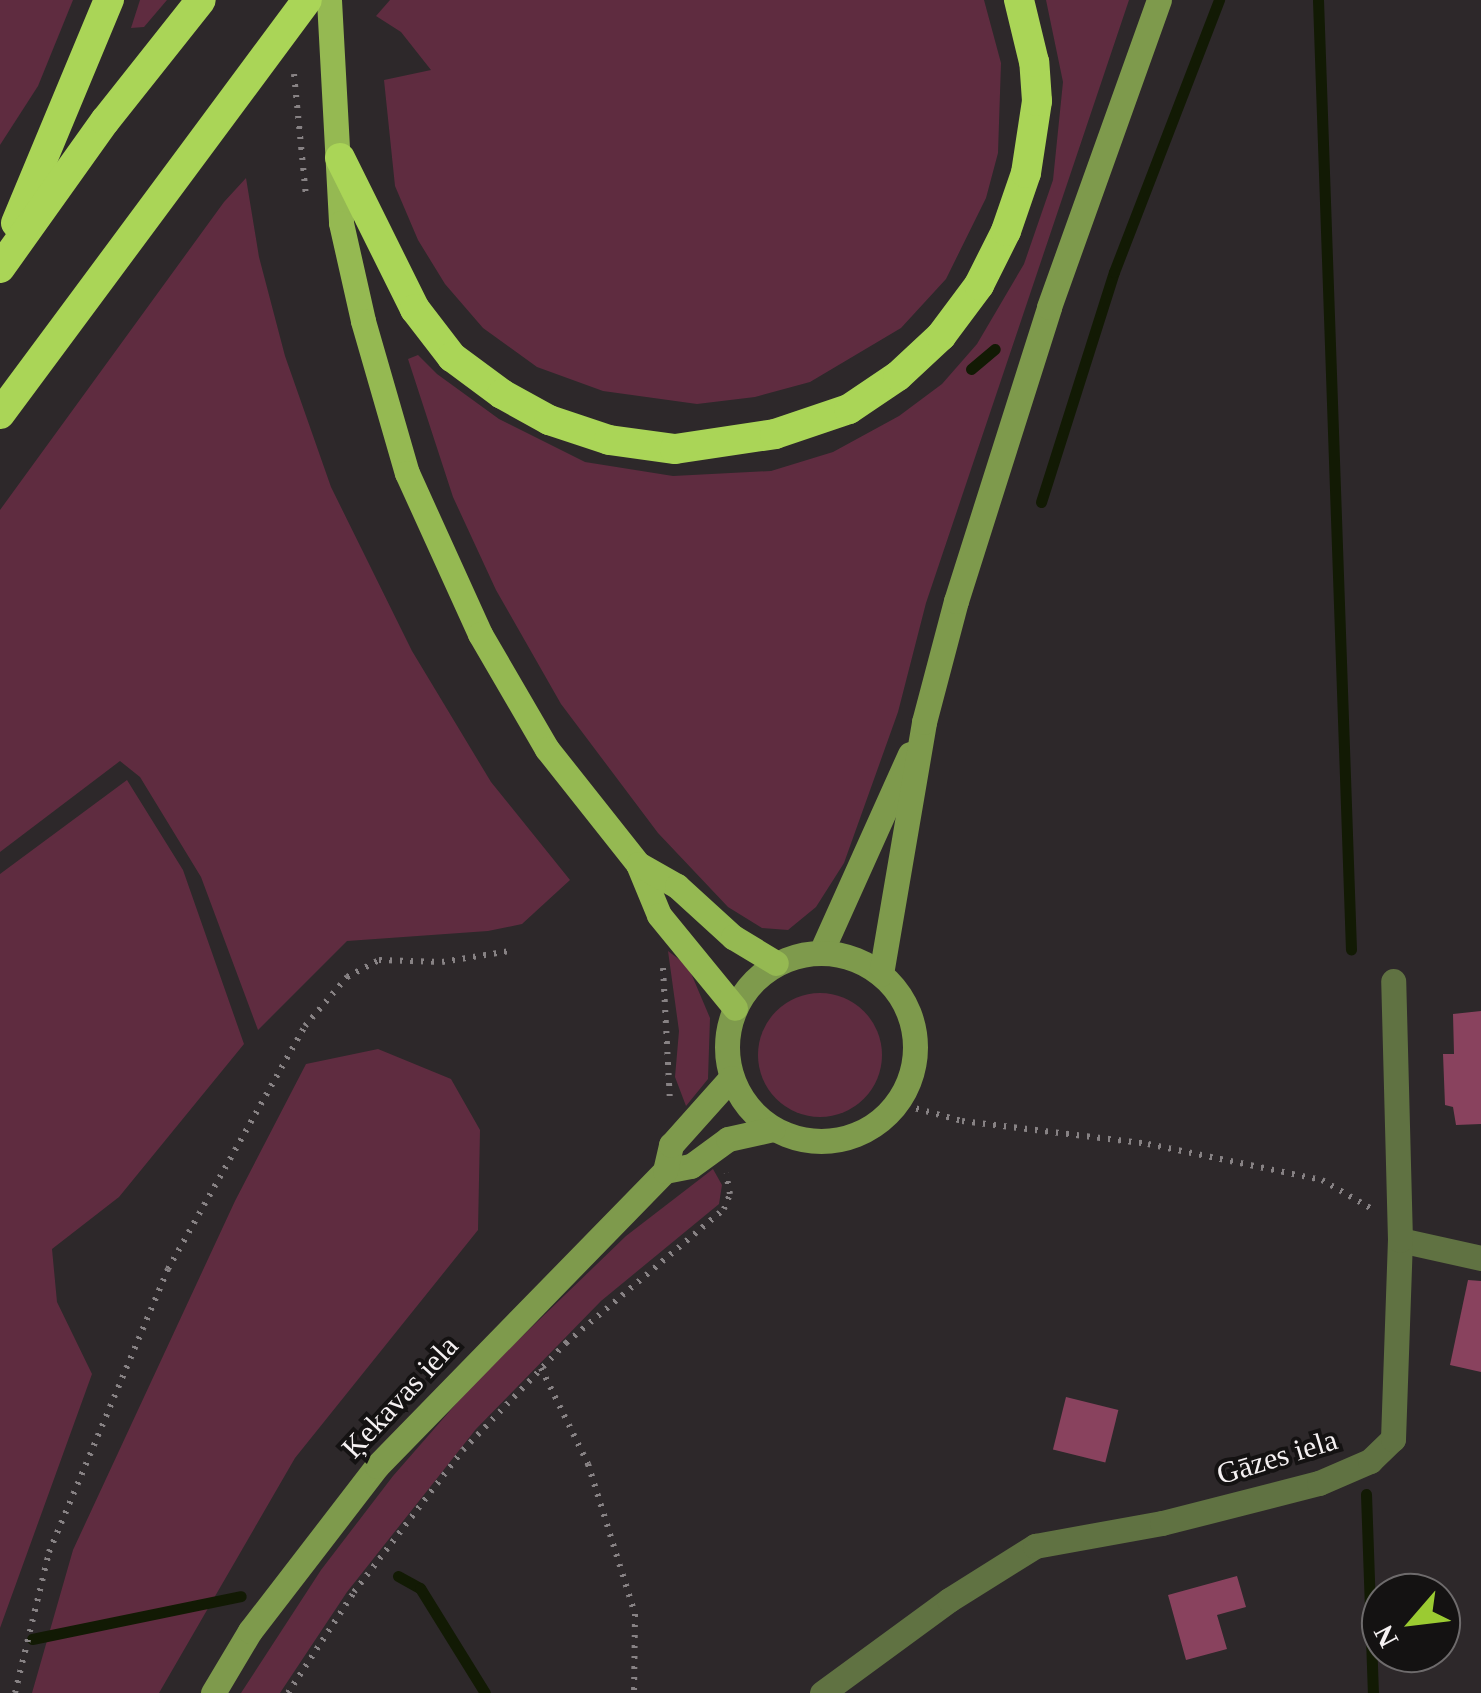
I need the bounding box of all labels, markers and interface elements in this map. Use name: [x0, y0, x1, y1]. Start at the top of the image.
street label: Ķekavas iela: [334, 1328, 466, 1466]
street label: Gāzes iela: [1212, 1422, 1342, 1492]
north arrow: [1361, 1573, 1461, 1673]
text: N: [1367, 1620, 1404, 1653]

